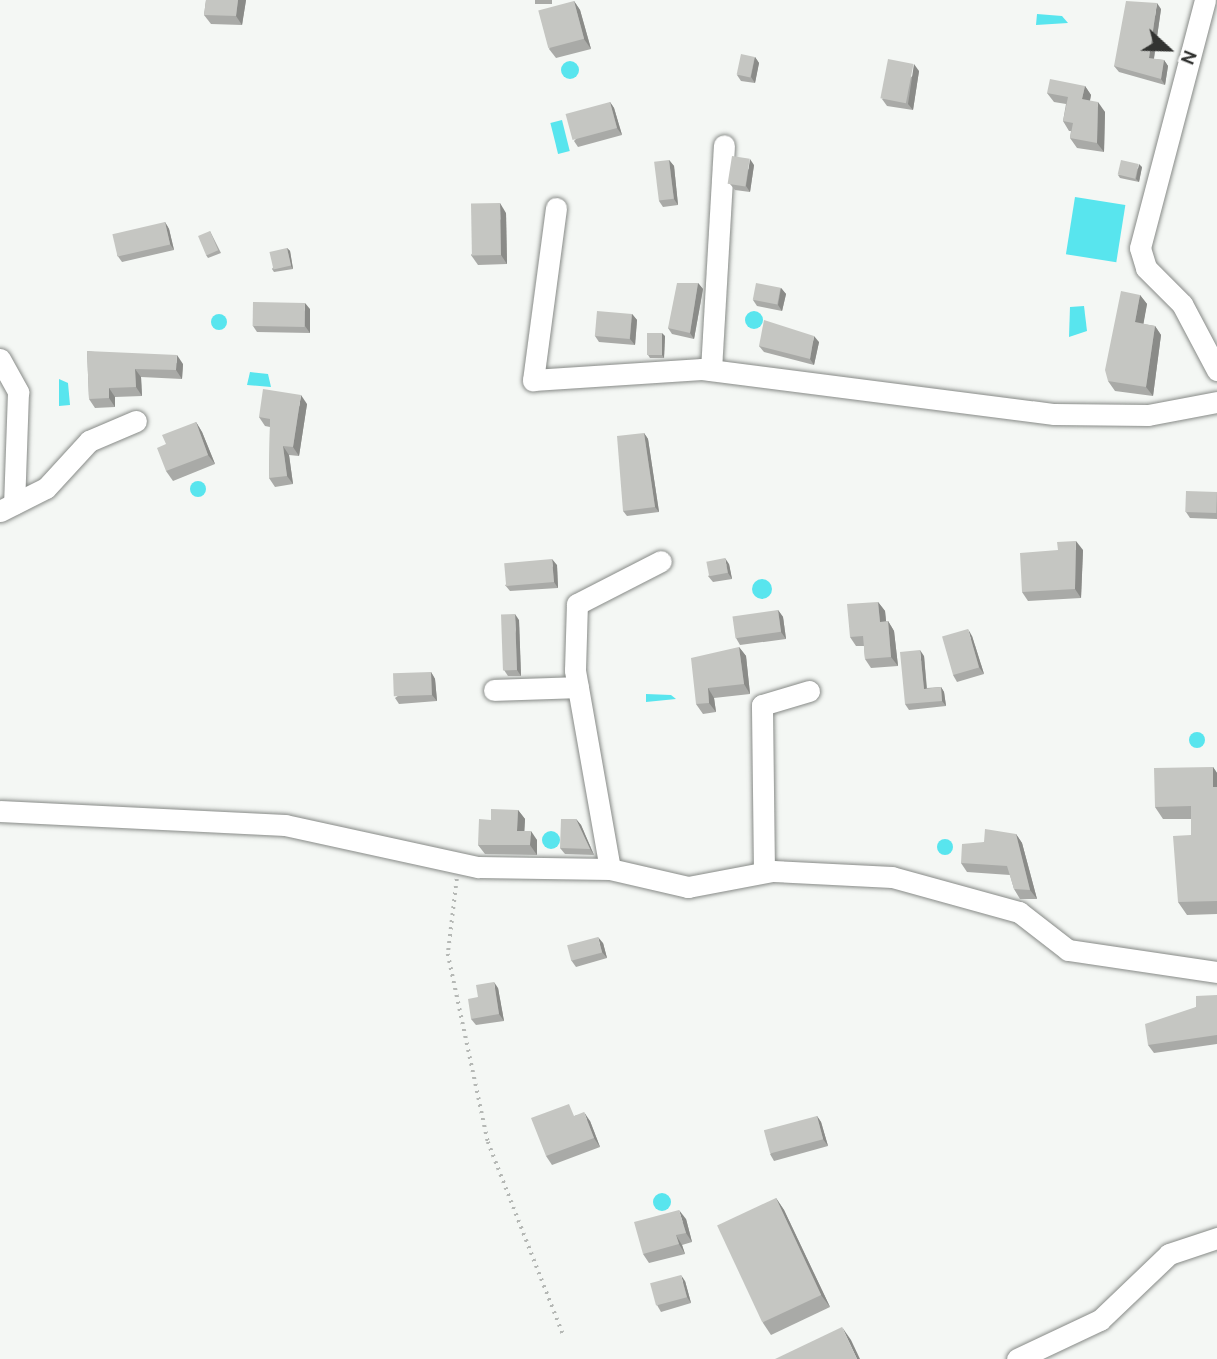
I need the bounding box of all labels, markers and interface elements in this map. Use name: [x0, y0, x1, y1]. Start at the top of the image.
north arrow: [1133, 14, 1203, 84]
text: N: [1174, 46, 1201, 68]

